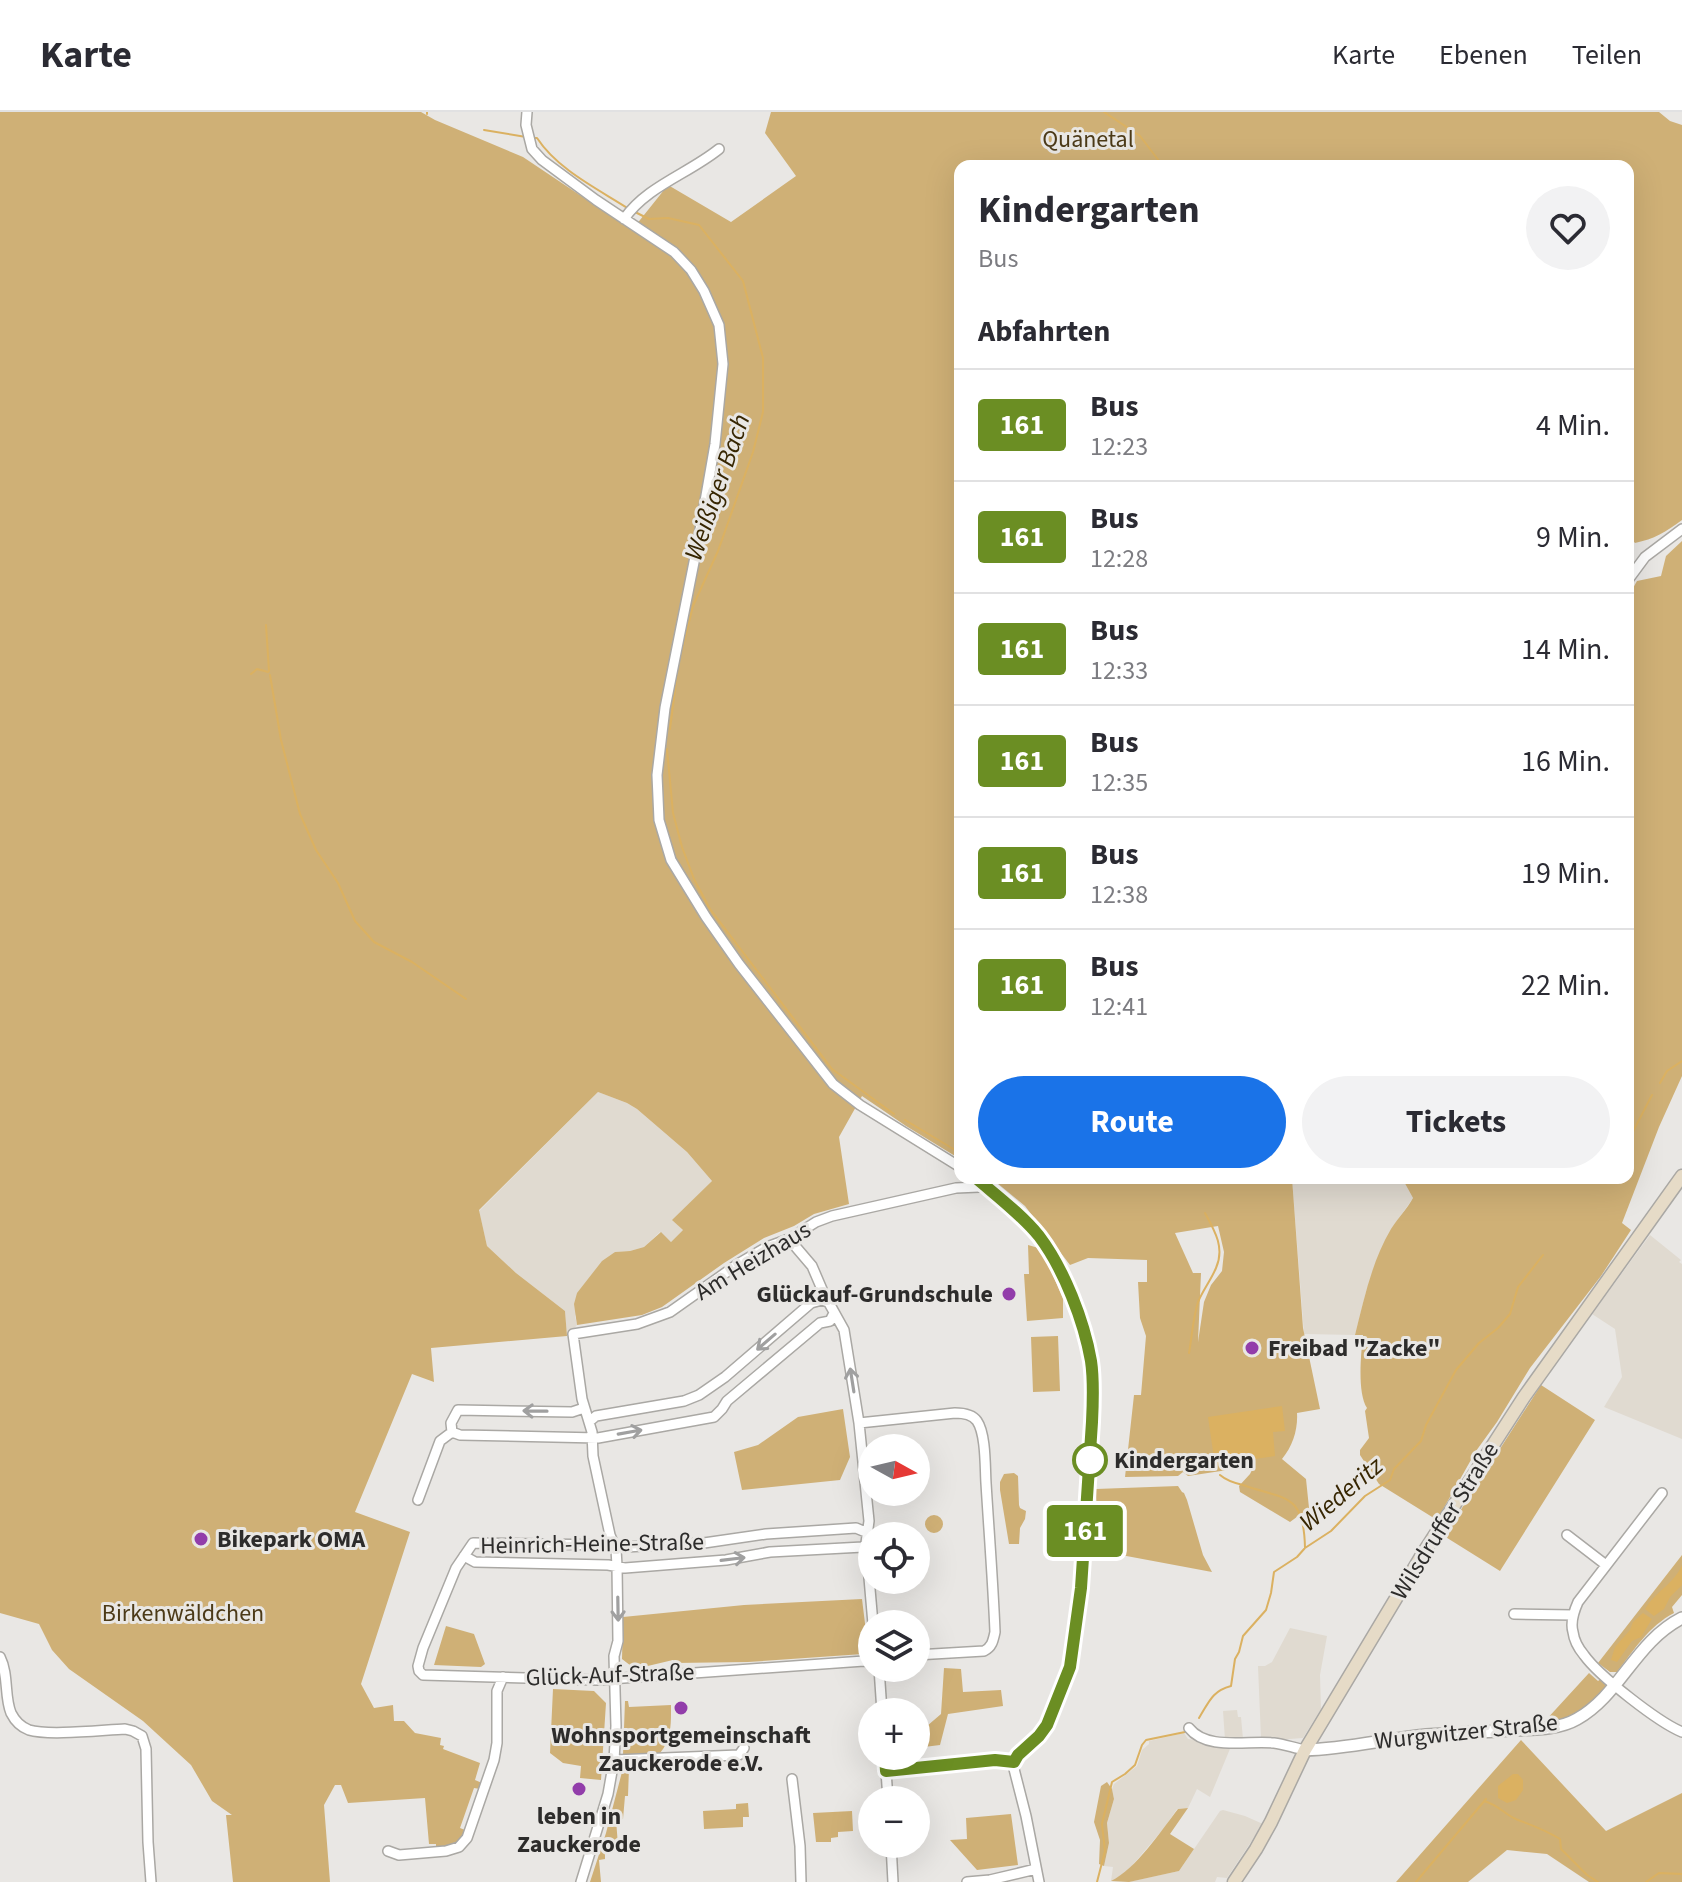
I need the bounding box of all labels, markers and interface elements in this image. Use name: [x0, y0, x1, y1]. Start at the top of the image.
text: Karte: [40, 28, 132, 82]
text: Karte: [1332, 35, 1395, 75]
text: Ebenen: [1439, 35, 1528, 75]
text: Teilen: [1572, 35, 1642, 75]
park label: Quänetal: [1042, 122, 1134, 157]
text: Kindergarten: [978, 183, 1200, 237]
button: heart: [1526, 186, 1610, 270]
text: Bus: [978, 240, 1018, 277]
text: Abfahrten: [978, 310, 1110, 353]
text: Bus: [1090, 385, 1138, 428]
text: 4 Min.: [1536, 404, 1610, 447]
text: 161: [1000, 405, 1044, 445]
water label: Weißiger Bach: [675, 409, 759, 565]
text: 12:23: [1090, 428, 1148, 465]
text: Bus: [1090, 497, 1138, 540]
text: 9 Min.: [1536, 516, 1610, 559]
text: 161: [1000, 517, 1044, 557]
text: 12:28: [1090, 540, 1148, 577]
text: Bus: [1090, 609, 1138, 652]
text: 14 Min.: [1521, 628, 1610, 671]
text: 161: [1000, 629, 1044, 669]
text: 12:33: [1090, 652, 1148, 689]
text: Bus: [1090, 721, 1138, 764]
text: 16 Min.: [1521, 740, 1610, 783]
text: 161: [1000, 741, 1044, 781]
text: 12:35: [1090, 764, 1148, 801]
text: Bus: [1090, 833, 1138, 876]
text: 19 Min.: [1521, 852, 1610, 895]
text: 161: [1000, 853, 1044, 893]
text: 12:38: [1090, 876, 1148, 913]
text: Bus: [1090, 945, 1138, 988]
text: 22 Min.: [1521, 964, 1610, 1007]
text: 161: [1000, 965, 1044, 1005]
text: 12:41: [1090, 988, 1148, 1025]
button: Route: [978, 1076, 1286, 1168]
button: Tickets: [1302, 1076, 1610, 1168]
street label: Am Heizhaus: [688, 1213, 818, 1309]
place label: Glückauf-Grundschule: [757, 1277, 993, 1312]
marker: Glückauf-Grundschule: [1000, 1285, 1018, 1303]
place label: Freibad "Zacke": [1268, 1331, 1440, 1366]
one-way arrow: [756, 1333, 776, 1351]
marker: Freibad "Zacke": [1243, 1339, 1261, 1357]
one-way arrow: [844, 1368, 859, 1394]
one-way arrow: [522, 1403, 549, 1419]
one-way arrow: [617, 1424, 642, 1439]
north arrow: [858, 1434, 930, 1506]
map controls: [858, 1434, 930, 1858]
street label: Wilsdruffer Straße: [1382, 1435, 1508, 1607]
marker: Kindergarten: [1073, 1443, 1107, 1477]
place label: Kindergarten: [1114, 1443, 1254, 1478]
water label: Wiederitz: [1291, 1447, 1392, 1540]
line badge: 161: [1039, 1505, 1131, 1557]
text: 161: [1063, 1511, 1107, 1551]
place label: Bikepark OMA: [217, 1522, 365, 1557]
button: locate: [858, 1522, 930, 1594]
street label: Heinrich-Heine-Straße: [480, 1525, 704, 1563]
marker: Bikepark OMA: [192, 1530, 210, 1548]
one-way arrow: [720, 1551, 745, 1566]
one-way arrow: [610, 1595, 625, 1622]
park label: Birkenwäldchen: [102, 1596, 264, 1631]
button: layers: [858, 1610, 930, 1682]
street label: Glück-Auf-Straße: [525, 1655, 695, 1695]
button: +: [858, 1698, 930, 1770]
marker: Wohnsportgemeinschaft Zauckerode e.V.: [672, 1699, 690, 1717]
street label: Wurgwitzer Straße: [1373, 1705, 1559, 1759]
place label: Wohnsportgemeinschaft Zauckerode e.V.: [551, 1718, 811, 1781]
marker: leben in Zauckerode: [570, 1780, 588, 1798]
button: −: [858, 1786, 930, 1858]
place label: leben in Zauckerode: [517, 1799, 641, 1862]

